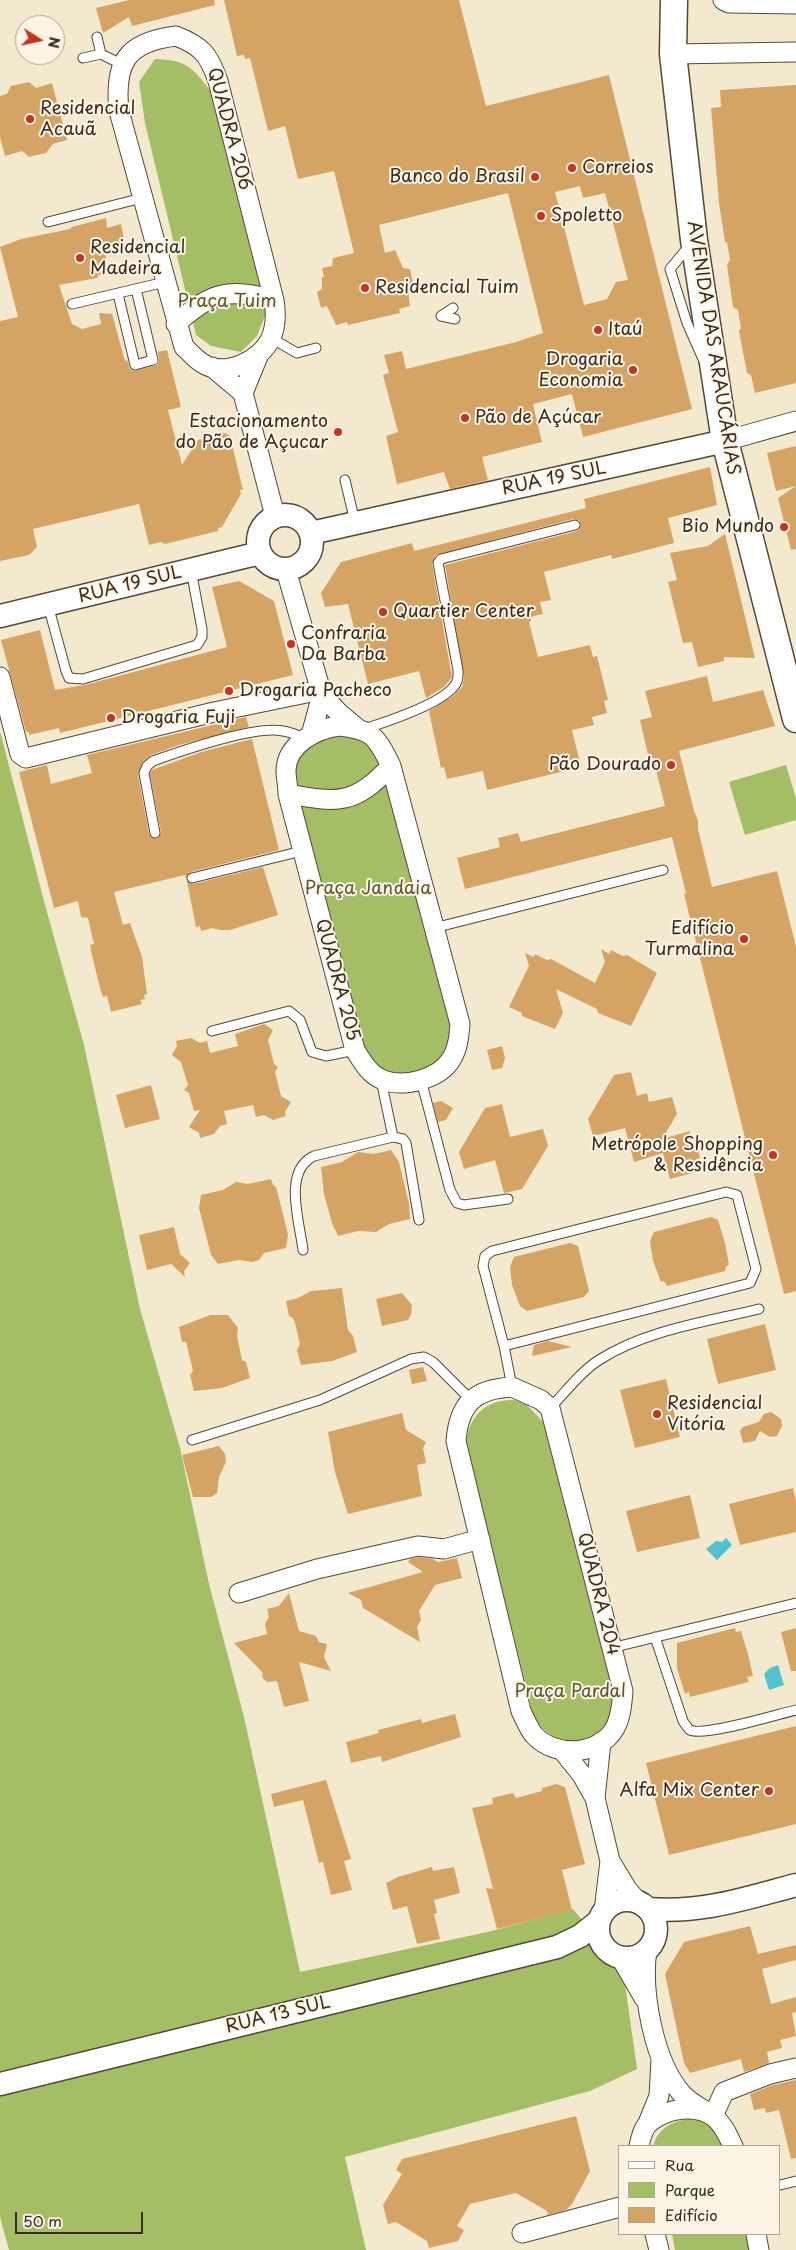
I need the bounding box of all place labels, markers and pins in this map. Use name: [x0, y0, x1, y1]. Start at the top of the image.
place label: Residencial Acauã: [40, 98, 135, 140]
marker: Residencial Acauã: [24, 113, 36, 125]
place label: Correios: [582, 157, 654, 179]
marker: Correios: [566, 162, 578, 174]
place label: Banco do Brasil: [389, 166, 525, 188]
marker: Banco do Brasil: [529, 171, 541, 183]
place label: Spoletto: [551, 205, 622, 227]
marker: Spoletto: [535, 210, 547, 222]
place label: Residencial Madeira: [90, 237, 185, 280]
marker: Residencial Madeira: [74, 252, 86, 264]
place label: Residencial Tuim: [375, 277, 519, 299]
marker: Residencial Tuim: [359, 282, 371, 294]
place label: Itaú: [608, 319, 643, 341]
marker: Itaú: [592, 324, 604, 336]
place label: Drogaria Economia: [539, 349, 623, 392]
marker: Drogaria Economia: [627, 364, 639, 376]
place label: Pão de Açúcar: [475, 407, 601, 429]
place label: Estacionamento do Pão de Açucar: [176, 411, 328, 454]
marker: Pão de Açúcar: [459, 412, 471, 424]
marker: Estacionamento do Pão de Açucar: [332, 426, 344, 438]
place label: Bio Mundo: [682, 516, 774, 538]
marker: Bio Mundo: [778, 521, 790, 533]
place label: Quartier Center: [393, 601, 534, 623]
marker: Quartier Center: [377, 606, 389, 618]
place label: Confraria Da Barba: [301, 623, 386, 666]
marker: Confraria Da Barba: [285, 638, 297, 650]
place label: Drogaria Pacheco: [239, 680, 392, 702]
marker: Drogaria Pacheco: [223, 685, 235, 697]
place label: Drogaria Fuji: [121, 707, 235, 729]
marker: Drogaria Fuji: [105, 712, 117, 724]
place label: Pão Dourado: [549, 754, 661, 776]
marker: Pão Dourado: [665, 759, 677, 771]
place label: Edifício Turmalina: [645, 918, 734, 961]
marker: Edifício Turmalina: [738, 933, 750, 945]
place label: Metrópole Shopping & Residência: [591, 1134, 763, 1176]
marker: Metrópole Shopping & Residência: [767, 1149, 779, 1161]
place label: Residencial Vitória: [667, 1393, 762, 1436]
marker: Residencial Vitória: [651, 1408, 663, 1420]
place label: Alfa Mix Center: [619, 1780, 759, 1802]
marker: Alfa Mix Center: [763, 1785, 775, 1797]

